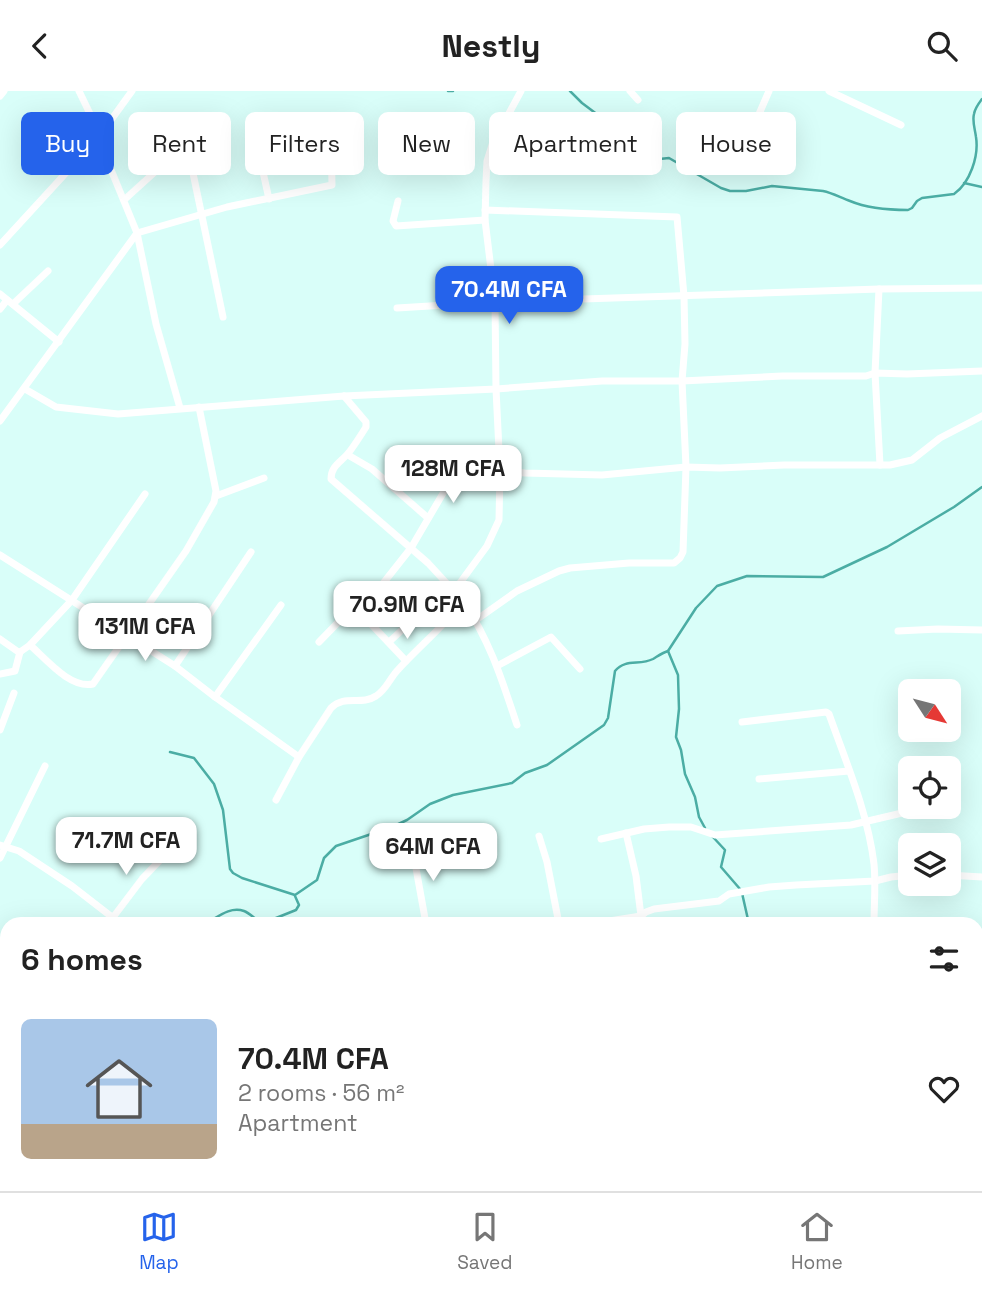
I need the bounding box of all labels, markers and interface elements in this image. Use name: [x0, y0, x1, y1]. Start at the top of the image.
text: Nestly: [441, 26, 541, 66]
icon: back: [21, 27, 59, 65]
icon: search: [923, 27, 961, 65]
chip: Buy: [21, 112, 114, 175]
chip: Rent: [128, 112, 231, 175]
chip: Filters: [245, 112, 364, 175]
chip: New: [378, 112, 475, 175]
chip: Apartment: [489, 112, 662, 175]
chip: House: [676, 112, 796, 175]
pin: 70.4M CFA: [429, 267, 589, 326]
text: 70.4M CFA: [451, 274, 567, 304]
pin: 128M CFA: [381, 445, 525, 505]
text: 128M CFA: [401, 453, 505, 483]
pin: 70.9M CFA: [327, 581, 487, 641]
text: 70.9M CFA: [349, 589, 465, 619]
pin: 131M CFA: [73, 603, 217, 663]
text: 131M CFA: [94, 611, 196, 641]
north arrow: [898, 679, 961, 742]
map controls: [898, 679, 961, 896]
button: locate: [898, 756, 961, 819]
pin: 71.7M CFA: [46, 817, 206, 877]
pin: 64M CFA: [368, 823, 498, 883]
text: 71.7M CFA: [72, 825, 180, 855]
text: 64M CFA: [385, 831, 481, 861]
button: layers: [898, 833, 961, 896]
text: 6 homes: [21, 940, 143, 979]
icon: filters: [925, 940, 963, 978]
text: 70.4M CFA: [238, 1039, 389, 1078]
icon: home: [77, 1047, 161, 1131]
icon: heart: [925, 1070, 963, 1108]
text: 2 rooms · 56 m²: [238, 1078, 404, 1108]
text: Apartment: [238, 1108, 358, 1138]
tab: Map: [139, 1208, 179, 1275]
tab: Saved: [457, 1208, 513, 1275]
tab: Home: [791, 1208, 843, 1275]

